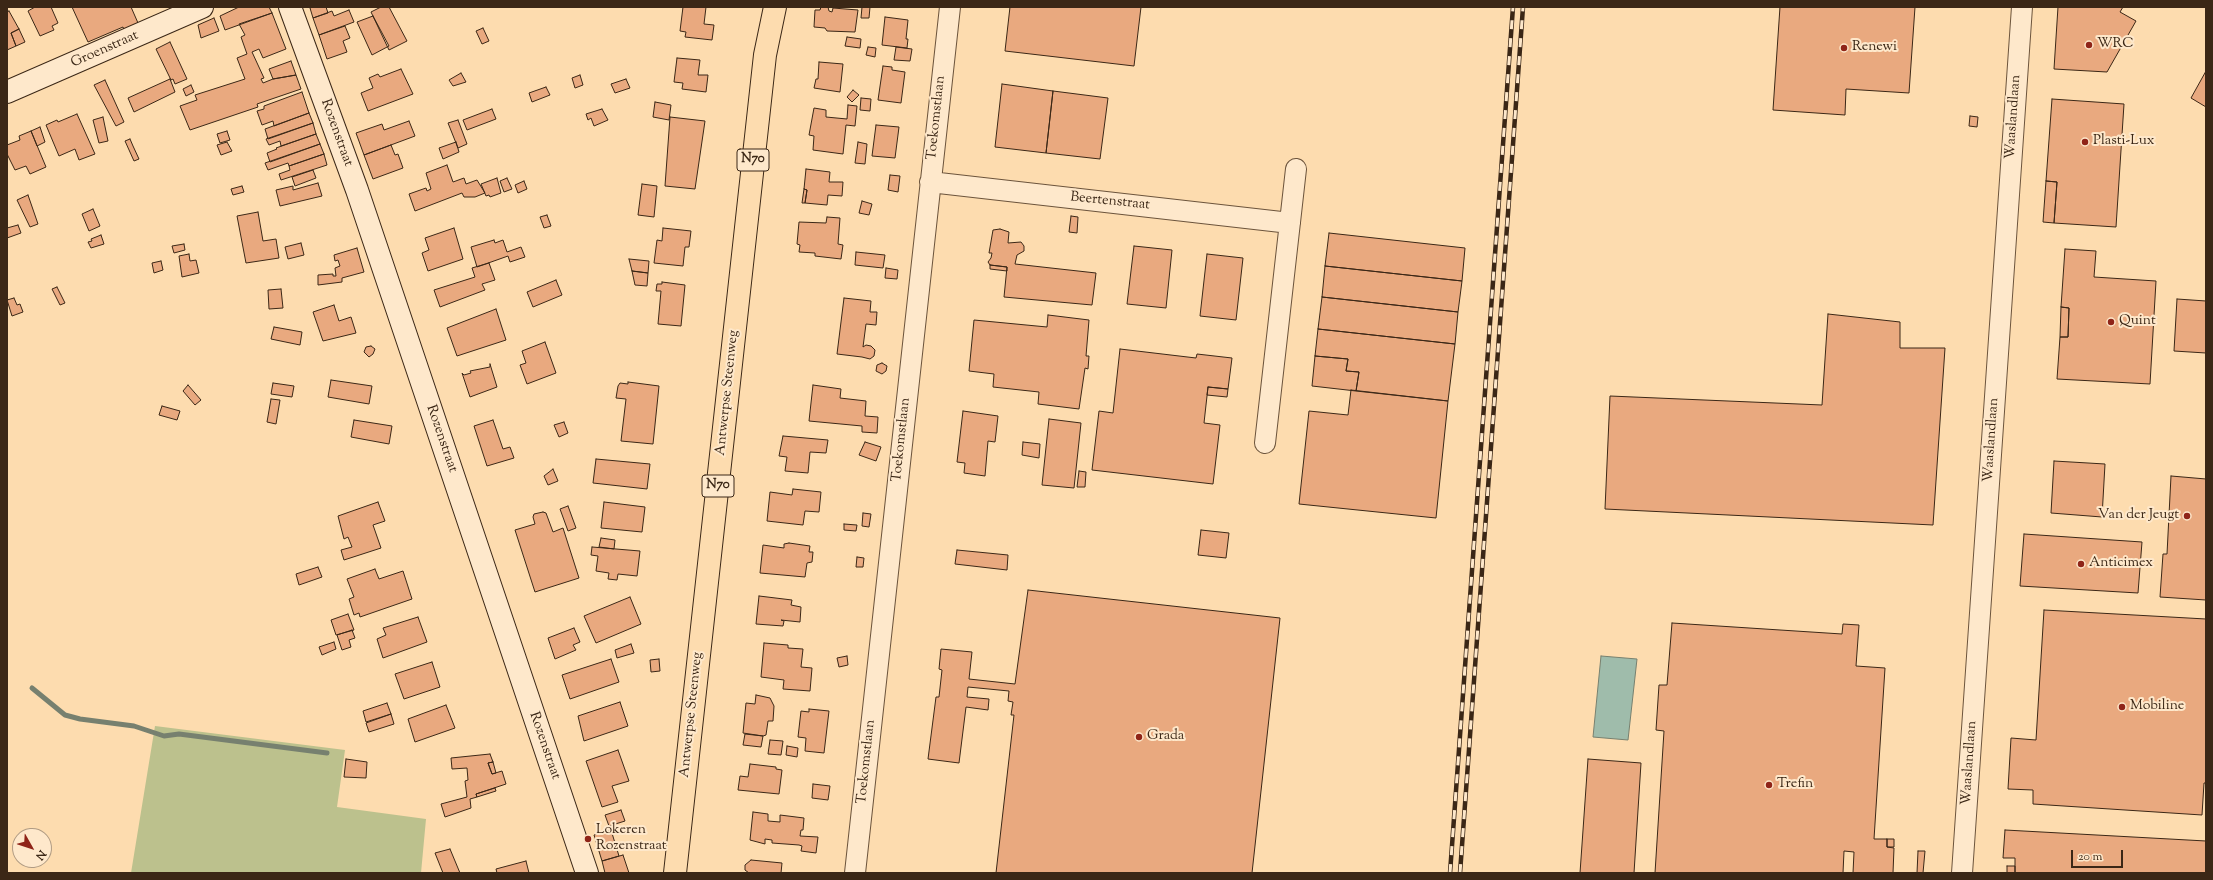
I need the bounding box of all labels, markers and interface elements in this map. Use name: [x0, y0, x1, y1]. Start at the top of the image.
street label: Groenstraat: [69, 28, 141, 72]
place label: WRC: [2097, 37, 2133, 53]
place label: Renewi: [1852, 40, 1897, 56]
marker: WRC: [2084, 40, 2094, 50]
marker: Renewi: [1839, 43, 1849, 53]
street label: Waaslandlaan: [2003, 74, 2025, 160]
street label: Toekomstlaan: [924, 75, 950, 161]
street label: Rozenstraat: [316, 97, 356, 169]
place label: Plasti-Lux: [2093, 134, 2154, 150]
marker: Plasti-Lux: [2080, 137, 2090, 147]
road number: N70: [737, 149, 769, 171]
street label: Beertenstraat: [1069, 189, 1151, 215]
place label: Quint: [2119, 314, 2156, 330]
marker: Quint: [2106, 317, 2116, 327]
street label: Antwerpse Steenweg: [713, 329, 743, 457]
street label: Toekomstlaan: [889, 397, 915, 483]
street label: Waaslandlaan: [1981, 397, 2003, 483]
street label: Rozenstraat: [422, 403, 460, 475]
road number: N70: [702, 475, 734, 497]
place label: Van der Jeugt: [2098, 508, 2179, 524]
marker: Van der Jeugt: [2182, 511, 2192, 521]
place label: Anticimex: [2089, 556, 2153, 572]
marker: Anticimex: [2076, 559, 2086, 569]
street label: Antwerpse Steenweg: [677, 651, 707, 779]
place label: Mobiline: [2130, 699, 2184, 715]
marker: Mobiline: [2117, 702, 2127, 712]
street label: Rozenstraat: [525, 710, 563, 782]
street label: Toekomstlaan: [854, 719, 880, 805]
street label: Waaslandlaan: [1959, 720, 1981, 806]
place label: Grada: [1147, 729, 1184, 745]
marker: Grada: [1134, 732, 1144, 742]
place label: Trefin: [1777, 777, 1813, 793]
marker: Trefin: [1764, 780, 1774, 790]
place label: Lokeren Rozenstraat: [596, 823, 666, 856]
north arrow: [12, 828, 52, 868]
marker: Lokeren Rozenstraat: [583, 834, 593, 844]
scale bar: [2073, 842, 2125, 868]
text: N: [32, 846, 50, 863]
text: 20 m: [2078, 848, 2102, 866]

